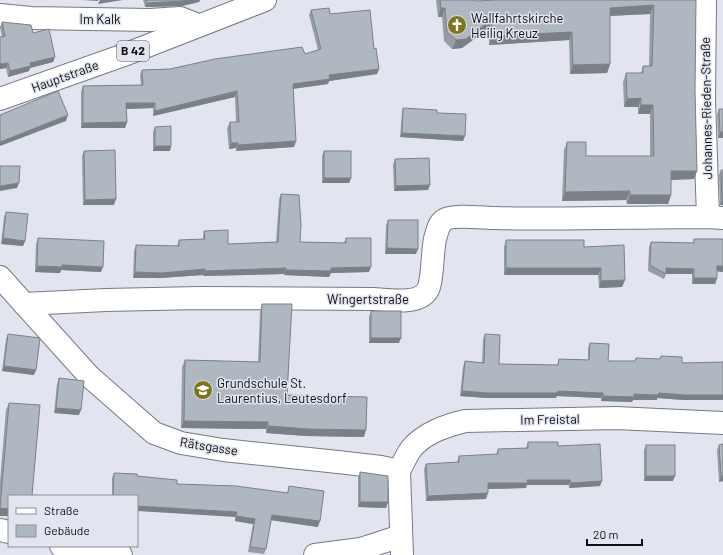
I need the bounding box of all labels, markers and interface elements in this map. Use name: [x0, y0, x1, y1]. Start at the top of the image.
place label: Wallfahrtskirche Heilig Kreuz: [471, 10, 564, 41]
street label: Im Kalk: [80, 11, 121, 27]
church icon: Wallfahrtskirche Heilig Kreuz: [446, 14, 468, 36]
street label: Johannes-Rieden-Straße: [697, 37, 715, 179]
road number: B 42: [117, 41, 149, 61]
street label: Hauptstraße: [29, 56, 101, 96]
street label: Wingertstraße: [327, 291, 409, 307]
place label: Grundschule St. Laurentius, Leutesdorf: [217, 375, 347, 406]
school or university icon: Grundschule St. Laurentius, Leutesdorf: [192, 379, 214, 401]
street label: Im Freistal: [520, 410, 580, 428]
street label: Rätsgasse: [179, 434, 239, 458]
legend: [8, 495, 138, 547]
text: Straße: [44, 503, 79, 517]
scale bar: [587, 521, 642, 547]
text: Gebäude: [44, 523, 90, 537]
text: 20 m: [593, 527, 619, 541]

